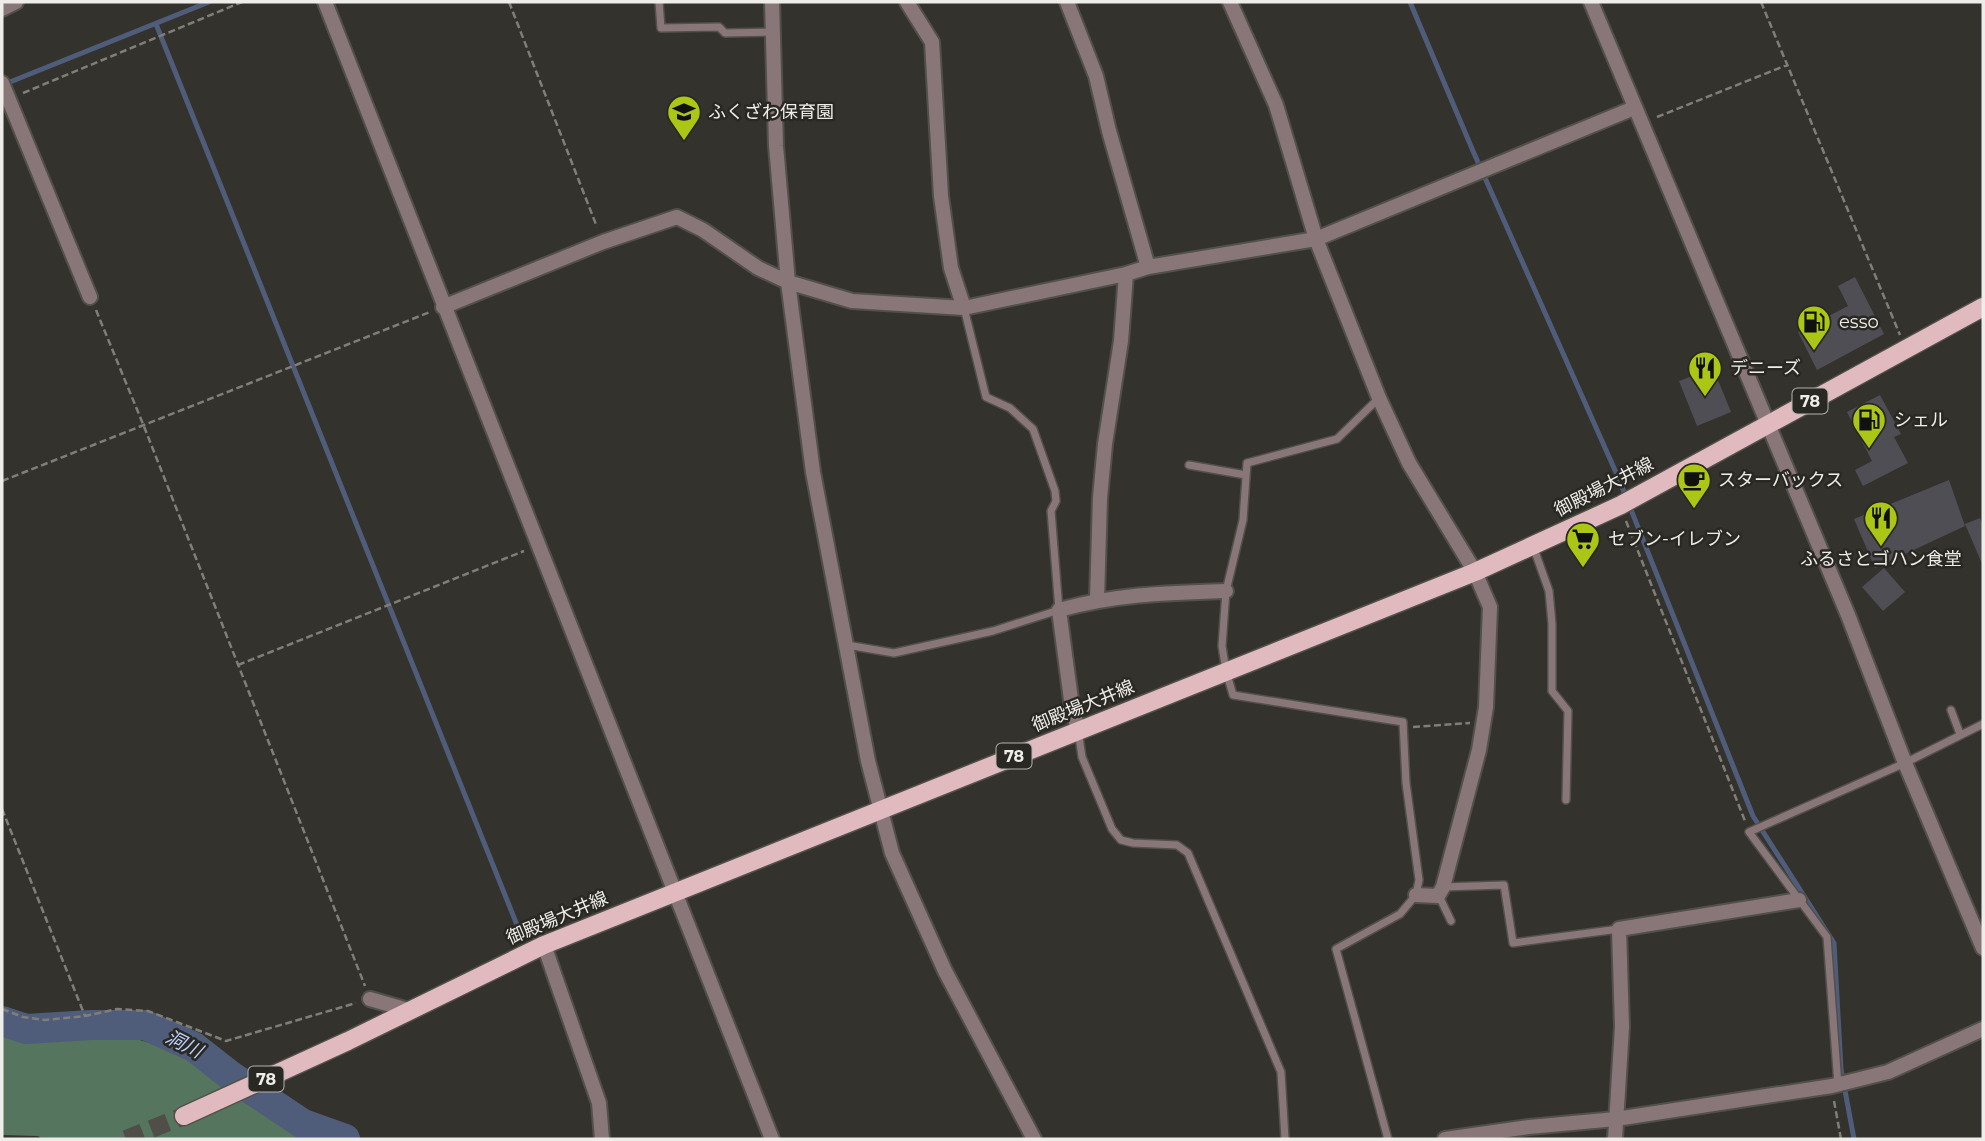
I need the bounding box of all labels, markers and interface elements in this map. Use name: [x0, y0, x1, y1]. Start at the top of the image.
school or university icon: ふくざわ保育園: [665, 93, 703, 142]
place label: ふくざわ保育園: [708, 101, 834, 123]
fuel station icon: esso: [1795, 303, 1833, 352]
place label: esso: [1839, 311, 1879, 333]
restaurant icon: デニーズ: [1686, 349, 1724, 398]
place label: デニーズ: [1730, 357, 1801, 379]
road number: 78: [1792, 388, 1828, 414]
fuel station icon: シェル: [1850, 401, 1888, 450]
place label: シェル: [1894, 409, 1948, 431]
street label: 御殿場大井線: [1551, 453, 1657, 521]
cafe icon: スターバックス: [1675, 461, 1713, 510]
place label: スターバックス: [1718, 469, 1843, 491]
restaurant icon: ふるさとゴハン食堂: [1862, 499, 1900, 548]
supermarket icon: セブン-イレブン: [1564, 520, 1602, 569]
place label: セブン-イレブン: [1608, 528, 1741, 550]
place label: ふるさとゴハン食堂: [1800, 548, 1962, 570]
street label: 御殿場大井線: [1029, 676, 1137, 736]
road number: 78: [996, 744, 1032, 768]
street label: 御殿場大井線: [503, 887, 611, 949]
water label: 洞川: [162, 1025, 208, 1064]
road number: 78: [248, 1066, 284, 1092]

